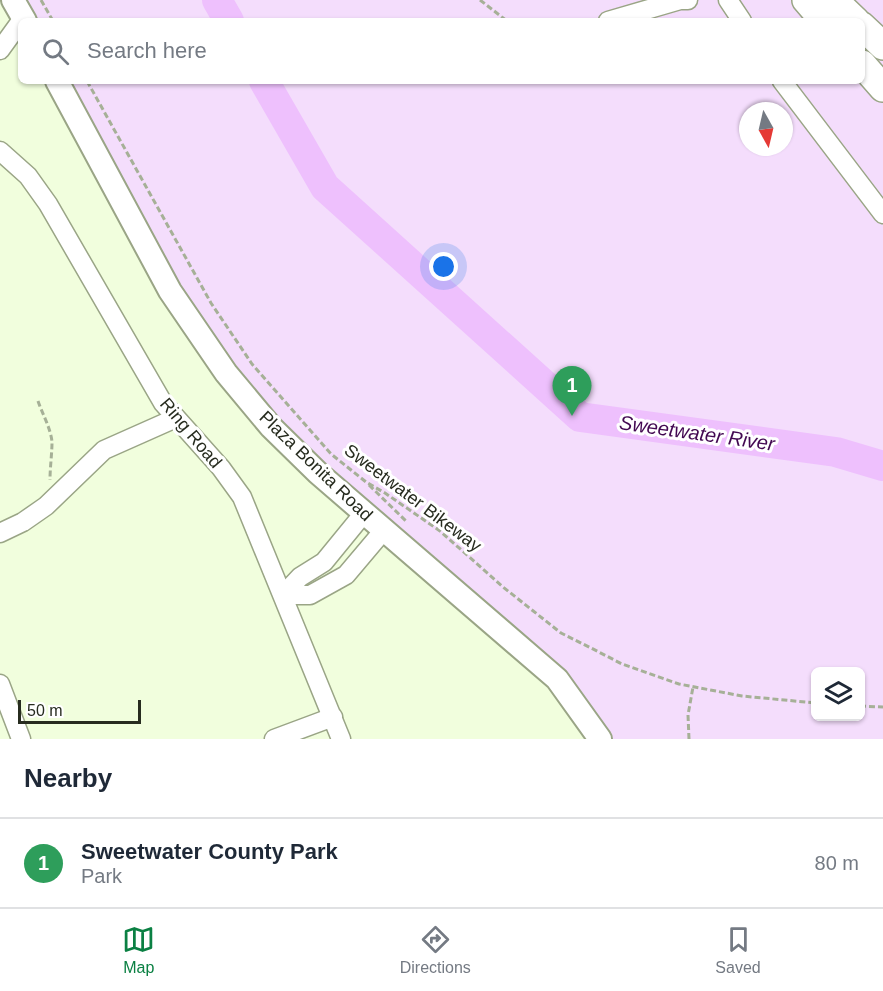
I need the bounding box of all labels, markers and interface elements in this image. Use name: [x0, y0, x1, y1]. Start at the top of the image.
search box: [18, 18, 865, 84]
icon: search: [39, 35, 72, 68]
text: Search here: [87, 38, 207, 63]
north arrow: [739, 102, 793, 156]
your location: [429, 252, 458, 281]
pin: 1: [552, 366, 592, 416]
street label: Ring Road: [156, 394, 226, 472]
street label: Plaza Bonita Road: [255, 407, 377, 525]
water label: Sweetwater River: [618, 411, 777, 455]
street label: Sweetwater Bikeway: [341, 440, 485, 556]
map controls: [811, 667, 865, 721]
button: layers: [811, 667, 865, 721]
scale bar: [18, 697, 141, 724]
text: 50 m: [27, 702, 63, 719]
text: Nearby: [24, 763, 112, 793]
text: Sweetwater County Park: [81, 839, 338, 864]
text: 1: [38, 852, 49, 874]
text: 80 m: [815, 852, 859, 874]
text: Park: [81, 865, 122, 887]
tab: Map: [122, 923, 155, 977]
tab: Directions: [400, 923, 471, 977]
tab: Saved: [715, 923, 761, 977]

